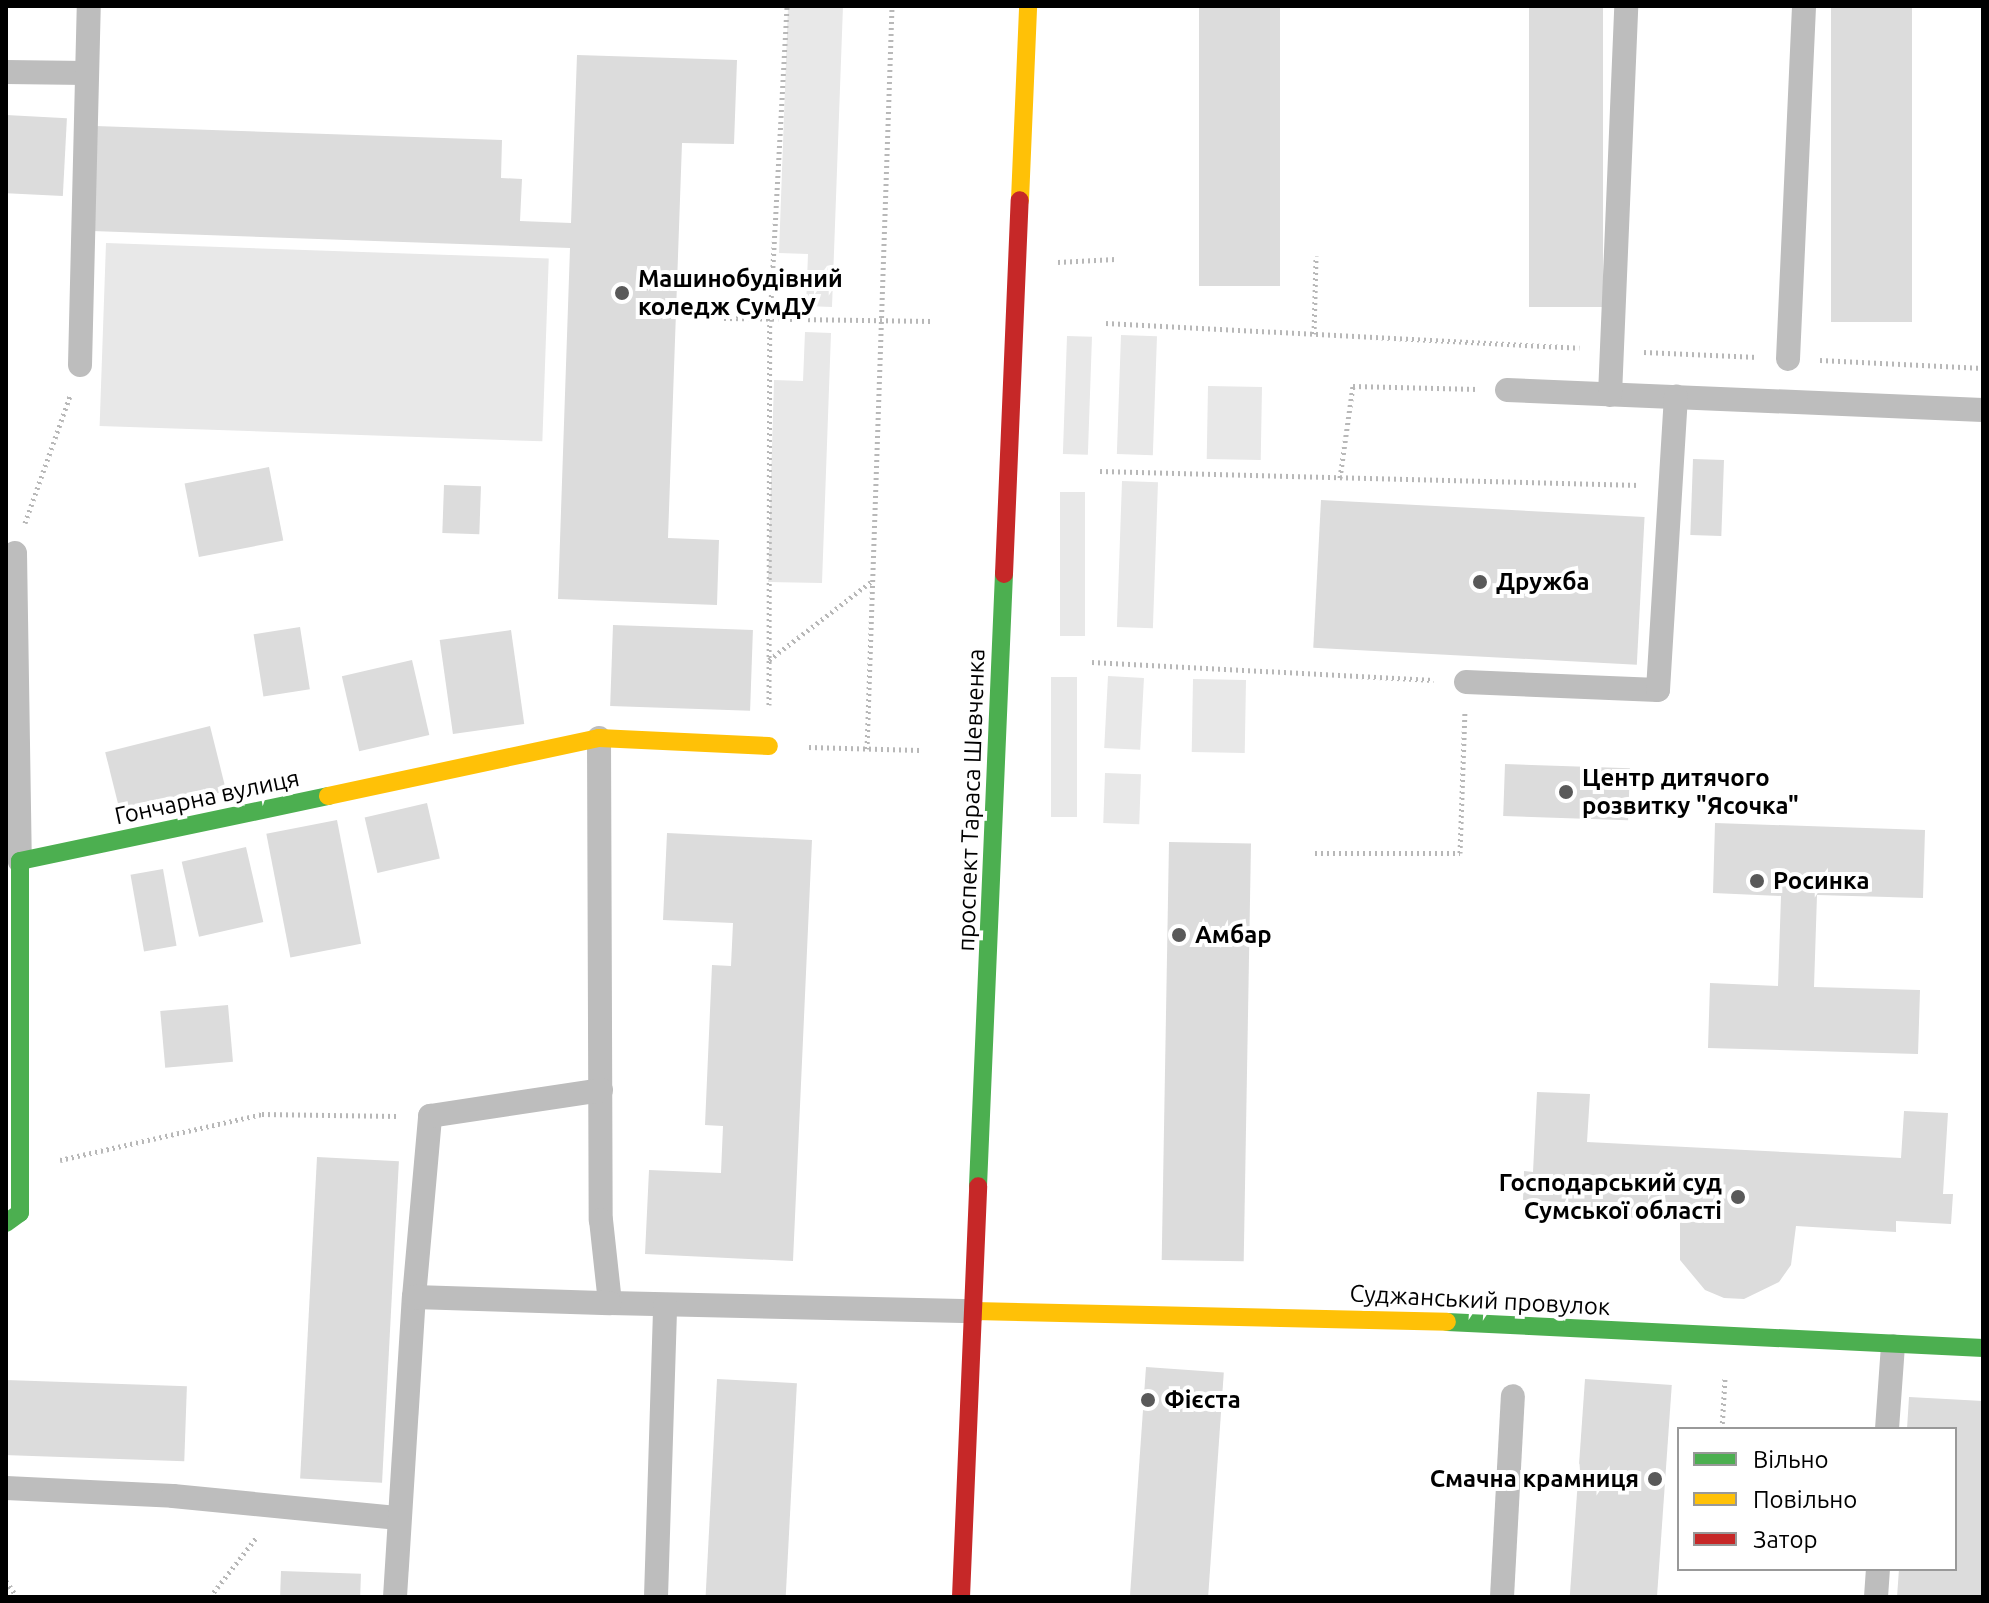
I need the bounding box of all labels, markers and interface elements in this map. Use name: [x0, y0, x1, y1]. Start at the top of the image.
place label: Машинобудівний коледж СумДУ: [638, 265, 843, 321]
marker: Машинобудівний коледж СумДУ: [613, 284, 631, 302]
place label: Дружба: [1496, 568, 1590, 596]
marker: Дружба: [1471, 573, 1489, 591]
street label: проспект Тараса Шевченка: [951, 648, 991, 952]
street label: Гончарна вулиця: [112, 763, 302, 831]
place label: Центр дитячого розвитку "Ясочка": [1582, 764, 1799, 820]
marker: Центр дитячого розвитку "Ясочка": [1557, 783, 1575, 801]
place label: Росинка: [1773, 867, 1869, 895]
marker: Росинка: [1748, 872, 1766, 890]
place label: Амбар: [1195, 921, 1272, 949]
marker: Амбар: [1170, 926, 1188, 944]
place label: Господарський суд Сумської області: [1499, 1169, 1722, 1225]
marker: Господарський суд Сумської області: [1729, 1188, 1747, 1206]
street label: Суджанський провулок: [1349, 1279, 1611, 1321]
place label: Фієста: [1164, 1386, 1241, 1414]
marker: Фієста: [1139, 1391, 1157, 1409]
legend: [1677, 1427, 1957, 1571]
text: Вільно: [1753, 1446, 1829, 1473]
place label: Смачна крамниця: [1430, 1465, 1639, 1493]
marker: Смачна крамниця: [1646, 1470, 1664, 1488]
text: Повільно: [1753, 1486, 1857, 1513]
text: Затор: [1753, 1526, 1818, 1553]

